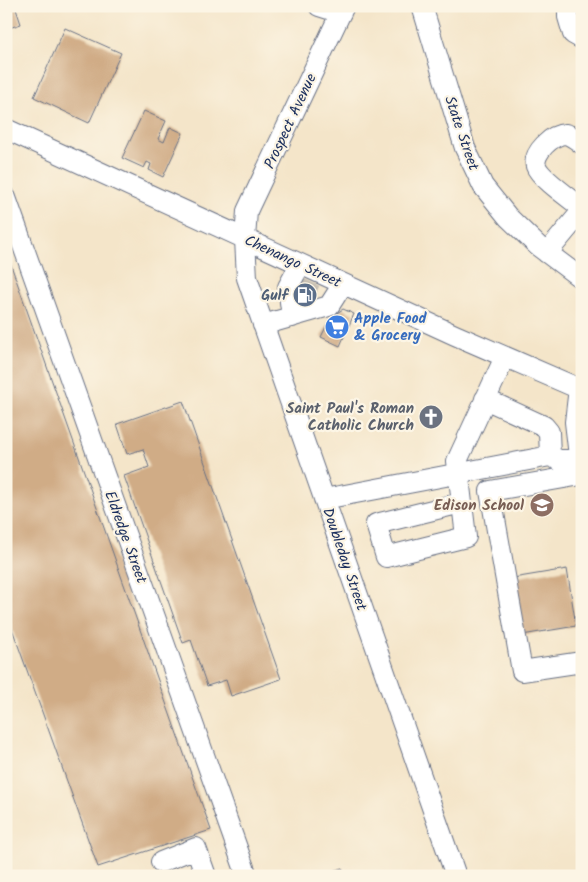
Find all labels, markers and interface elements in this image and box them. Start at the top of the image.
street label: Prospect Avenue [258,70,324,173]
street label: State Street [437,93,485,174]
street label: Chenango Street [240,229,345,295]
fuel station icon: Gulf [292,282,318,308]
place label: Gulf [261,284,289,308]
place label: Apple Food & Grocery [354,307,427,348]
supermarket icon: Apple Food & Grocery [324,314,350,340]
place label: Saint Paul's Roman Catholic Church [286,397,414,438]
church icon: Saint Paul's Roman Catholic Church [418,404,444,430]
street label: Eldredge Street [97,488,153,587]
school or university icon: Edison School [529,492,555,518]
place label: Edison School [434,494,524,518]
street label: Doubleday Street [315,505,373,614]

